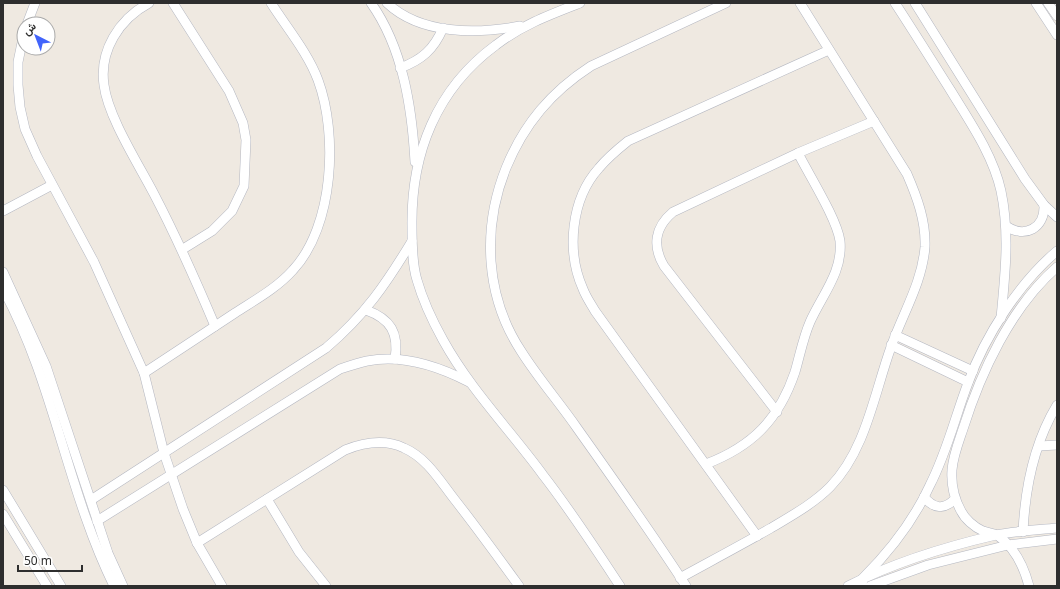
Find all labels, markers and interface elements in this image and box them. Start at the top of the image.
north arrow [16,16,56,56]
text: ش [19,18,39,38]
scale bar [18,547,82,573]
text: 50 m [24,552,52,569]

